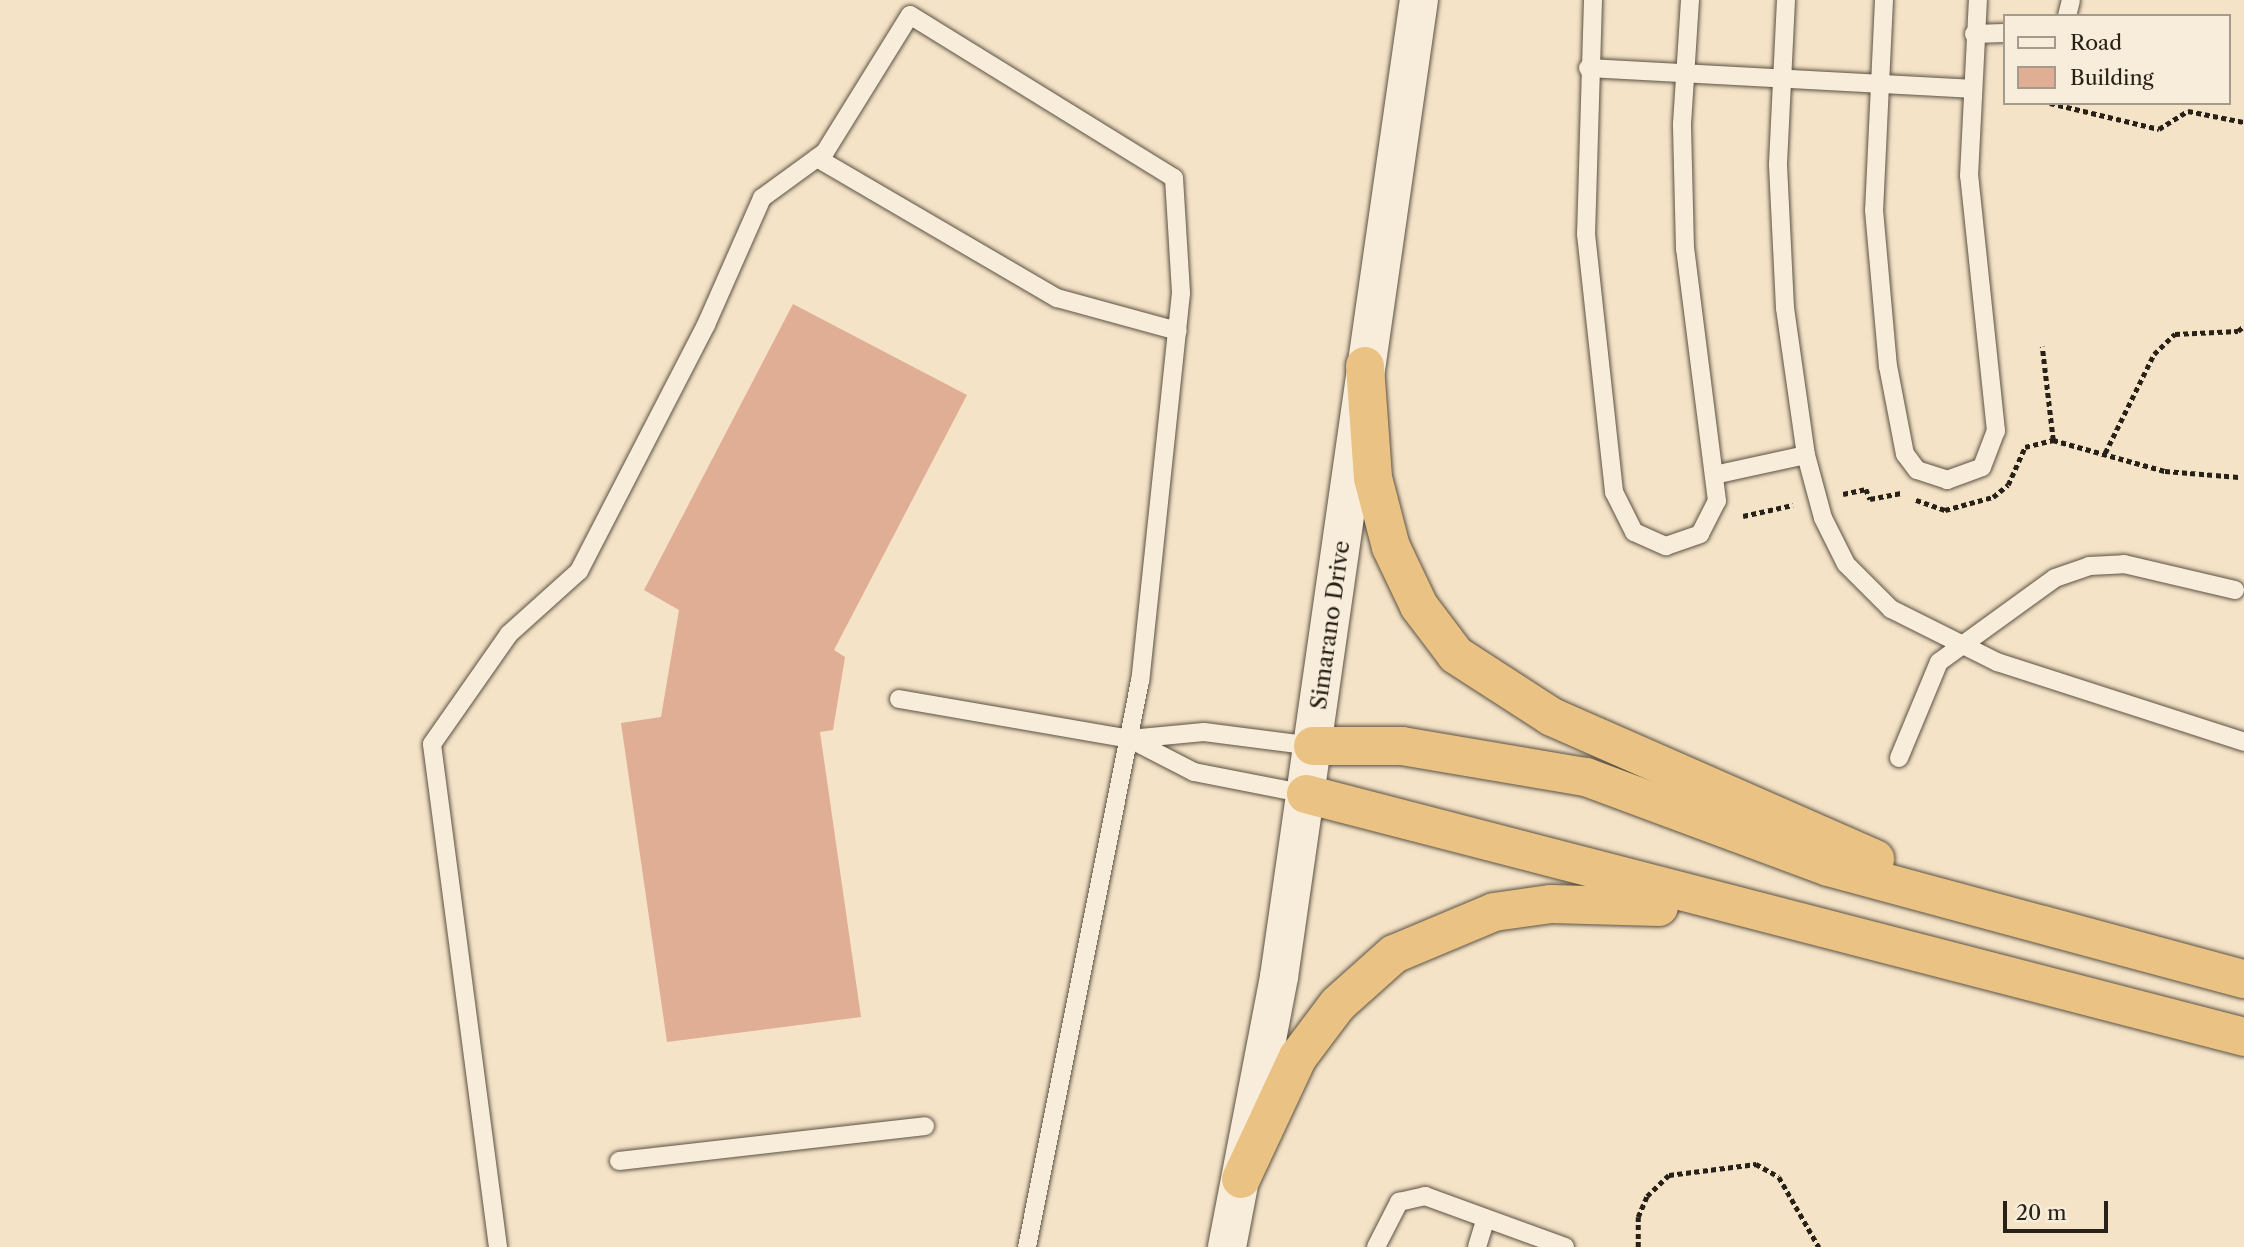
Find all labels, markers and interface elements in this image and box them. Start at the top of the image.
legend [2002,14,2230,105]
text: Road [2070,30,2122,55]
text: Building [2070,65,2154,90]
street label: Simarano Drive [1304,539,1356,711]
scale bar [2006,1188,2111,1232]
text: 20 m [2016,1200,2067,1225]

